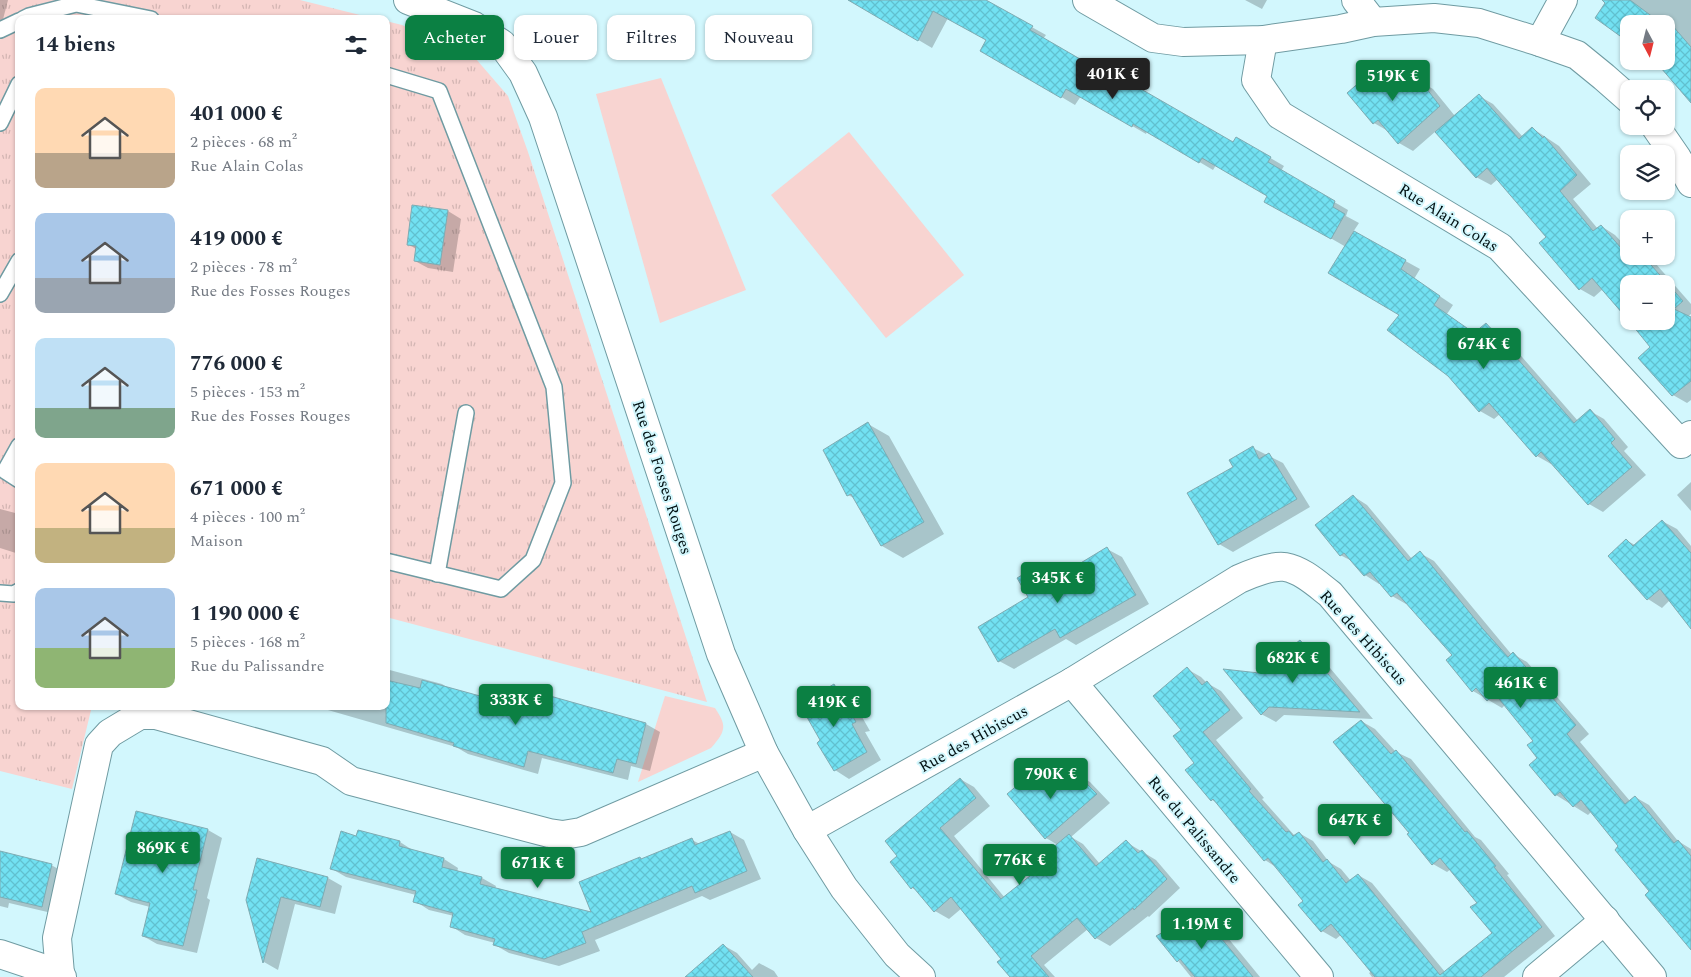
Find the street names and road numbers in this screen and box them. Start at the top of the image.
street label: Rue Alain Colas [1394,178,1503,258]
street label: Rue des Fosses Rouges [626,397,698,557]
street label: Rue des Hibiscus [1314,585,1413,691]
street label: Rue des Hibiscus [915,699,1032,779]
street label: Rue du Palissandre [1142,770,1247,889]

